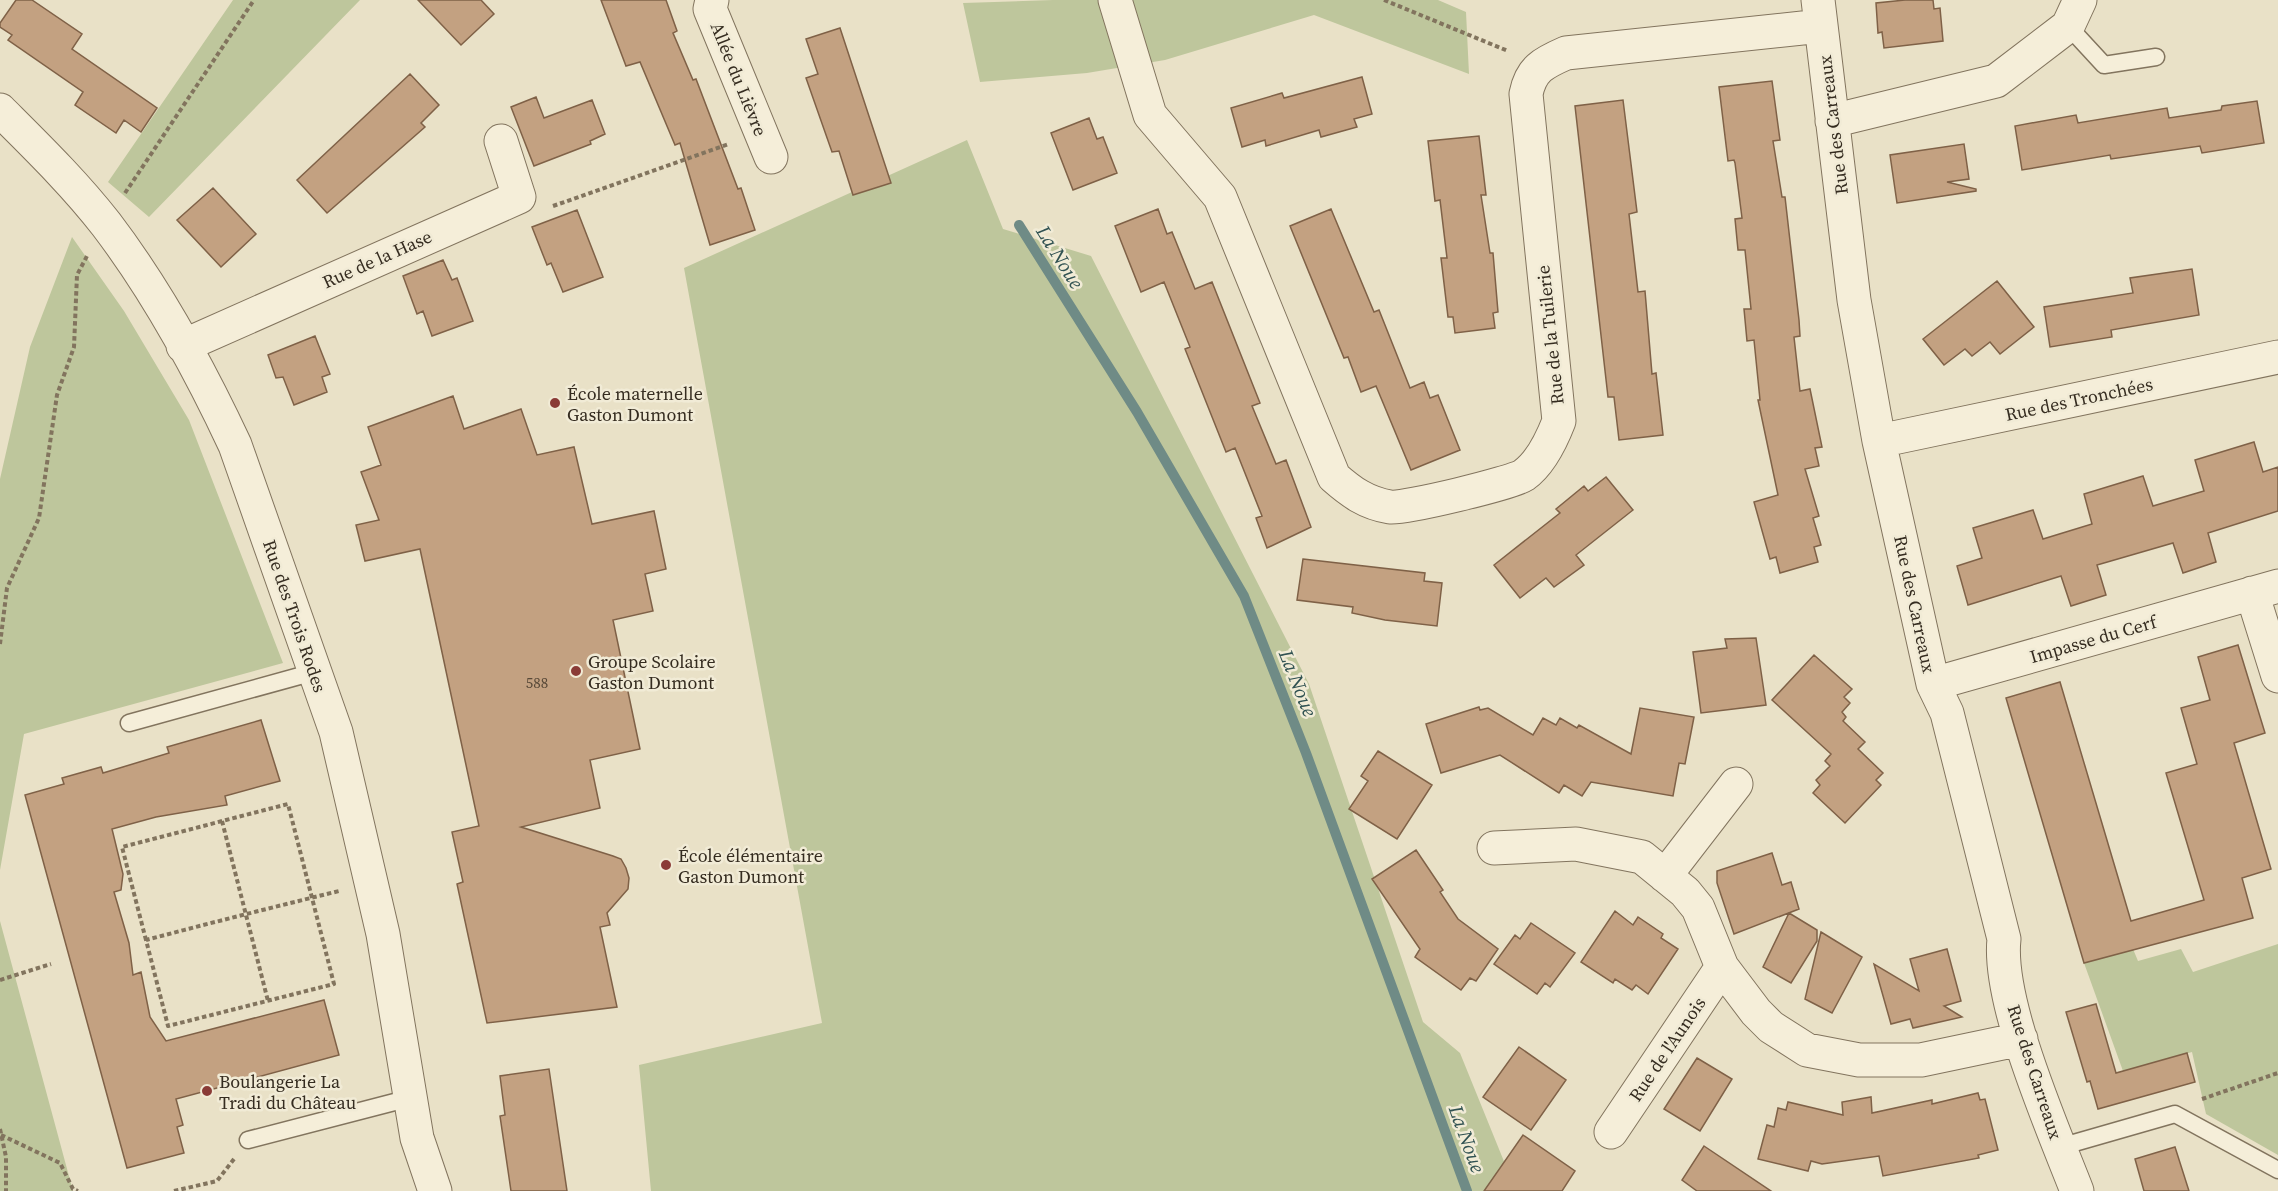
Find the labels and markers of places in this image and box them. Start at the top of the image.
place label: École maternelle Gaston Dumont [567,381,703,427]
marker: École maternelle Gaston Dumont [548,396,562,410]
place label: Groupe Scolaire Gaston Dumont [588,649,716,695]
marker: Groupe Scolaire Gaston Dumont [569,664,583,678]
place label: École élémentaire Gaston Dumont [678,843,823,889]
marker: École élémentaire Gaston Dumont [659,858,673,872]
place label: Boulangerie La Tradi du Château [219,1069,356,1115]
marker: Boulangerie La Tradi du Château [200,1084,214,1098]

